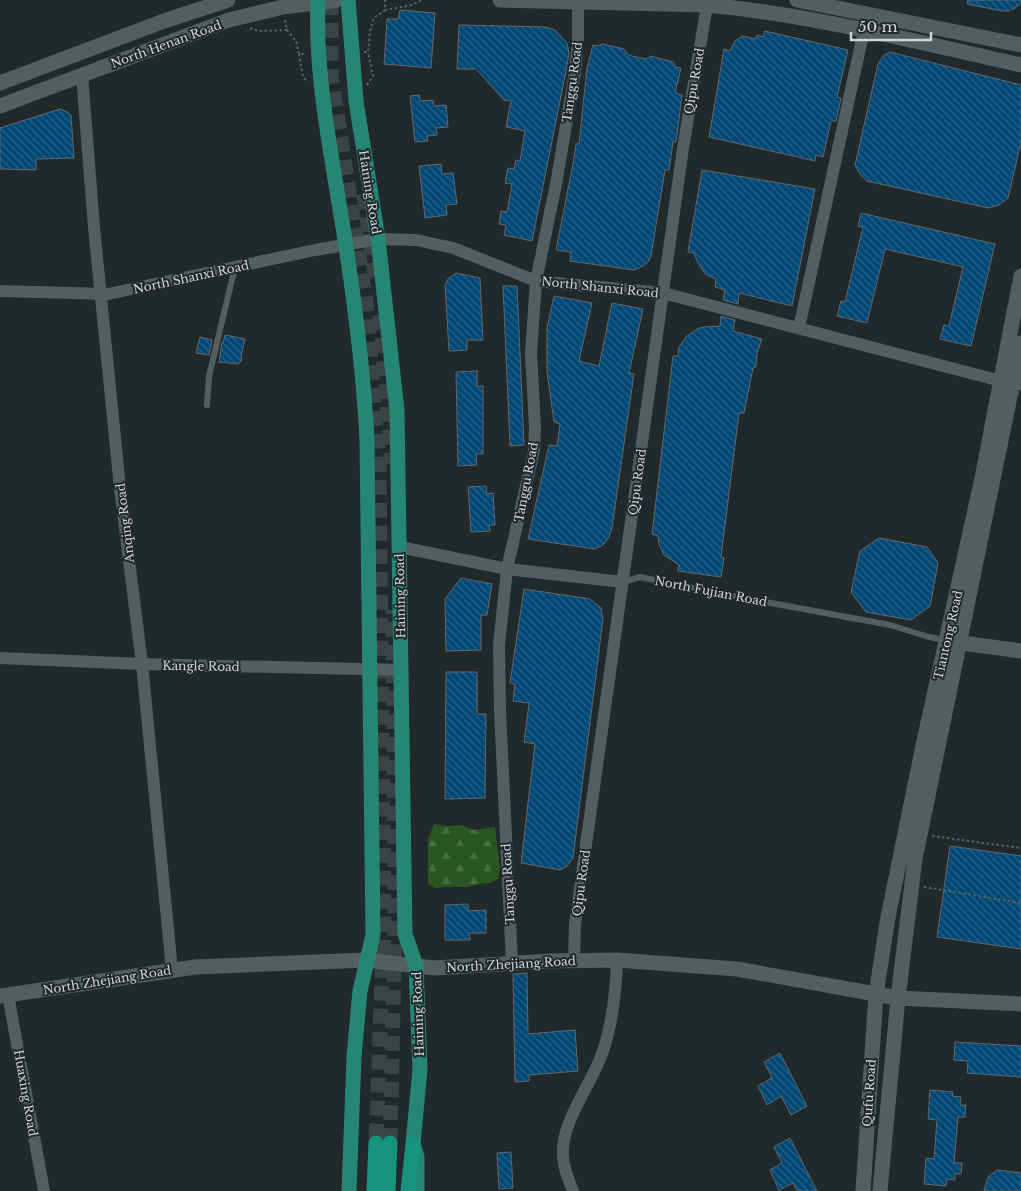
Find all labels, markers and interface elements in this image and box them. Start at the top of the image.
scale bar [851,10,931,42]
street label: North Henan Road [109,17,223,71]
text: 50 m [858,17,898,36]
street label: Tanggu Road [559,41,585,123]
street label: Qipu Road [681,47,707,115]
street label: Haining Road [356,149,384,235]
street label: North Shanxi Road [132,257,250,297]
street label: North Shanxi Road [541,273,659,301]
street label: Tanggu Road [511,441,541,523]
street label: Qipu Road [625,448,649,516]
street label: Anqing Road [113,482,137,565]
street label: Haining Road [392,553,408,639]
street label: North Fujian Road [653,573,769,609]
street label: Tiantong Road [930,589,966,681]
street label: Kangle Road [162,658,240,674]
street label: Tanggu Road [498,843,518,925]
street label: Qipu Road [569,849,593,917]
street label: North Zhejiang Road [446,953,576,975]
street label: North Zhejiang Road [42,962,172,998]
street label: Haining Road [409,971,427,1057]
street label: Huaxing Road [11,1049,41,1137]
street label: Qufu Road [859,1059,879,1127]

